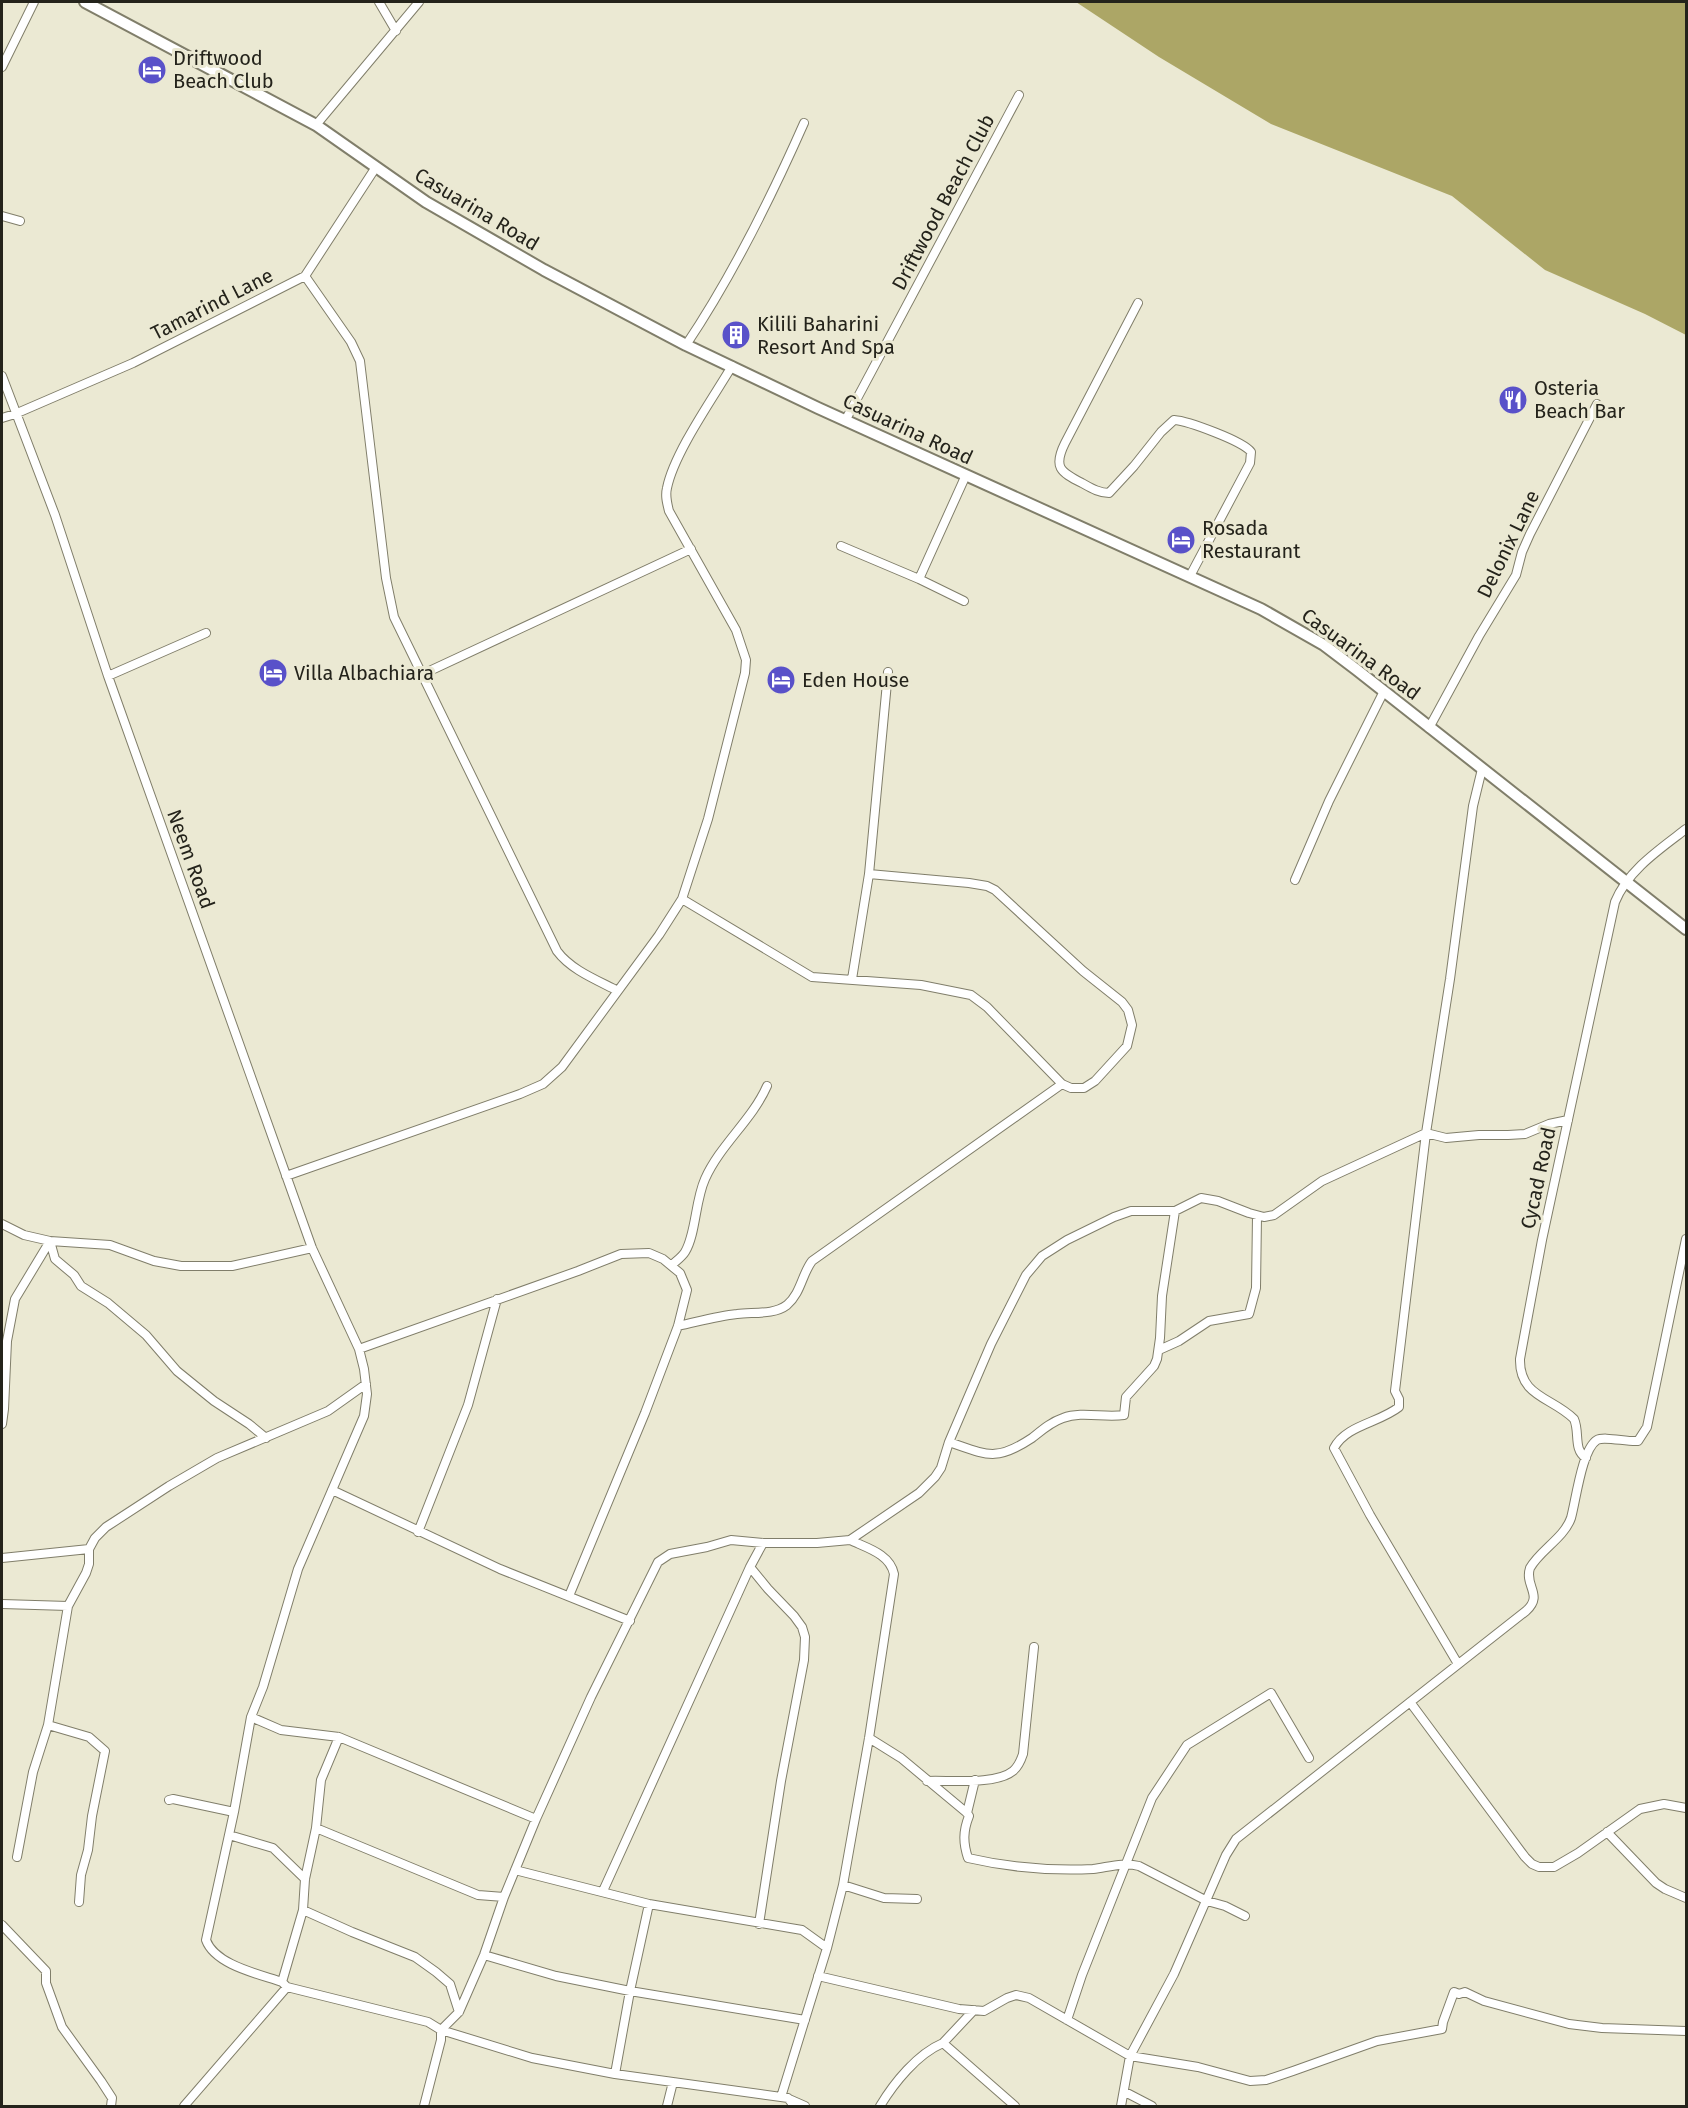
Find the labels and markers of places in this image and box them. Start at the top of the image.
place label: Driftwood Beach Club [173,46,274,93]
hotel icon: Driftwood Beach Club [136,54,168,86]
place label: Kilili Baharini Resort And Spa [757,312,895,359]
building icon: Kilili Baharini Resort And Spa [720,319,752,351]
place label: Osteria Beach Bar [1534,376,1625,423]
restaurant icon: Osteria Beach Bar [1497,384,1529,416]
place label: Rosada Restaurant [1202,516,1301,563]
hotel icon: Rosada Restaurant [1165,524,1197,556]
hotel icon: Villa Albachiara [257,657,289,689]
place label: Villa Albachiara [294,661,434,685]
hotel icon: Eden House [765,664,797,696]
place label: Eden House [802,668,909,692]

